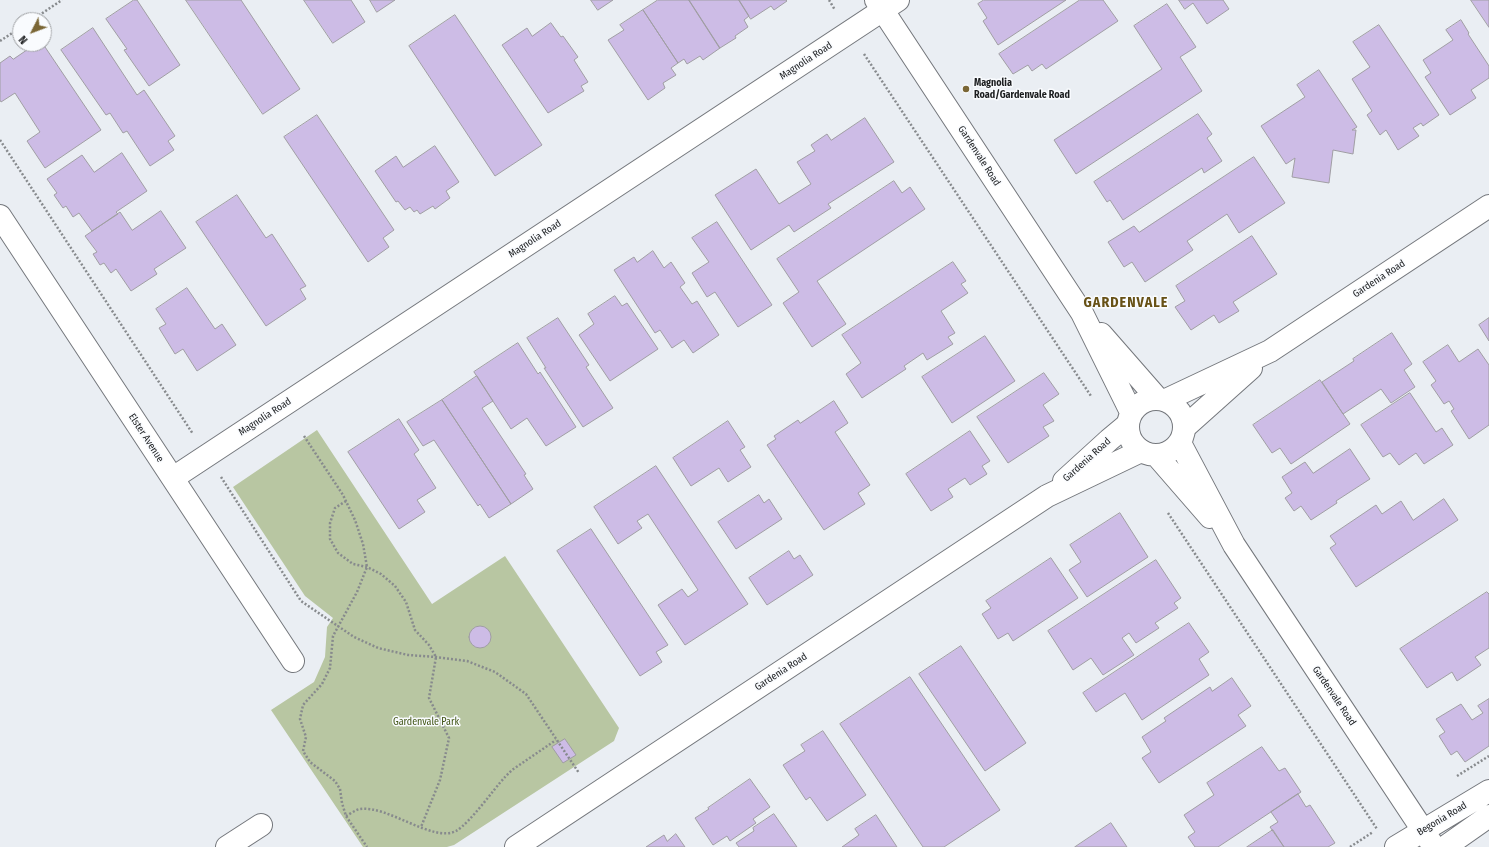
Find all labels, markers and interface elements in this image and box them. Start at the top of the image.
north arrow [12,12,52,52]
text: N [16,33,30,46]
street label: Magnolia Road [777,40,835,82]
place label: Magnolia Road/Gardenvale Road [974,77,1070,100]
marker: Magnolia Road/Gardenvale Road [961,84,971,94]
street label: Gardenvale Road [955,124,1003,188]
street label: Magnolia Road [506,218,564,260]
street label: Gardenia Road [1351,258,1407,300]
district label: GARDENVALE [1084,295,1168,311]
street label: Magnolia Road [236,396,294,438]
street label: Elster Avenue [126,411,166,465]
street label: Gardenia Road [1061,435,1113,485]
street label: Gardenia Road [753,651,809,693]
street label: Gardenvale Road [1310,664,1358,728]
park label: Gardenvale Park [393,716,459,728]
street label: Begonia Road [1415,799,1469,839]

